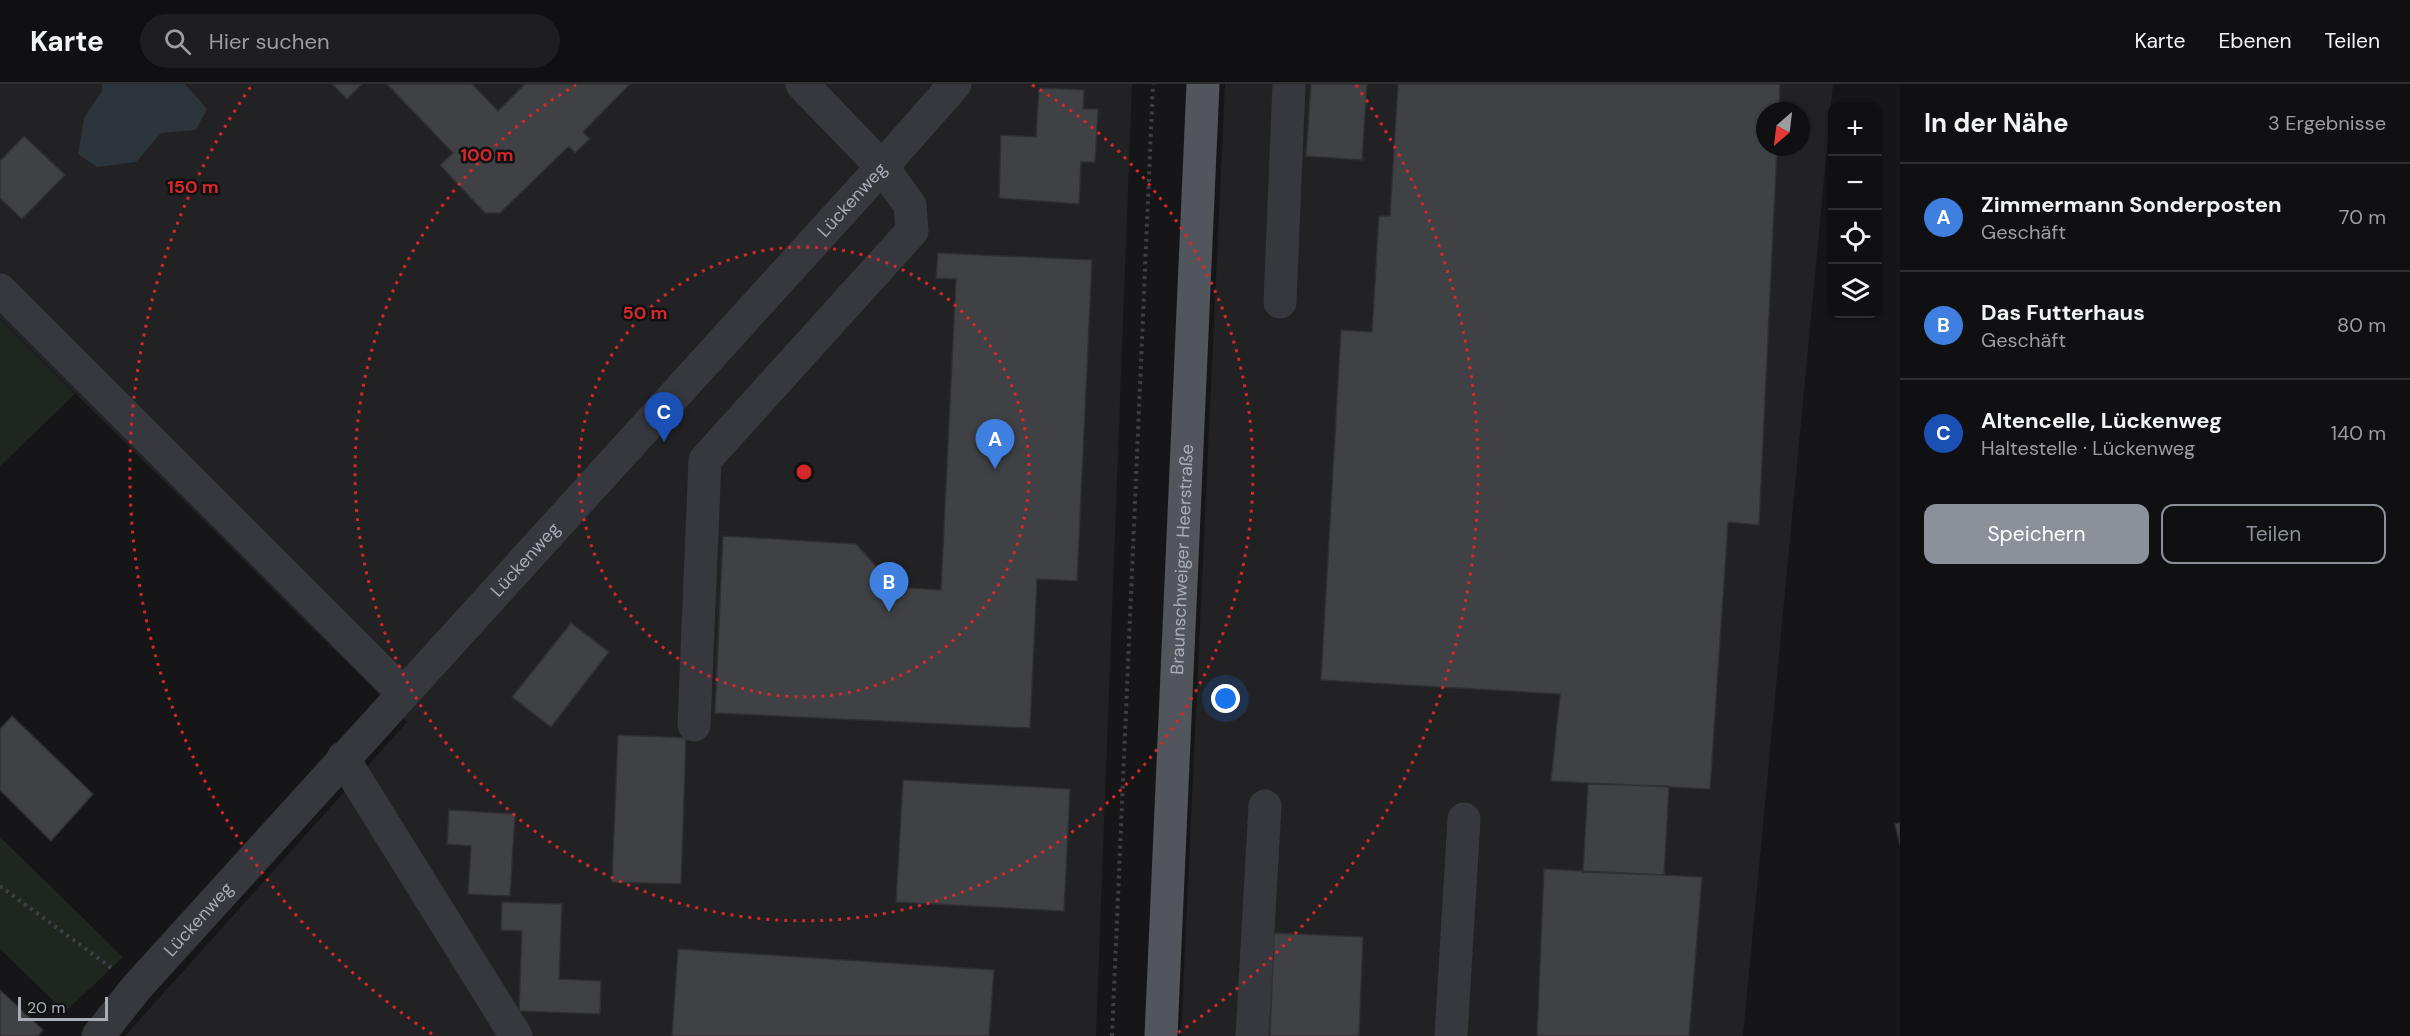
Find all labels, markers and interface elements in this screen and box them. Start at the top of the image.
search box [140,14,560,68]
text: Karte [30,23,104,60]
icon: search [161,25,194,58]
text: Hier suchen [209,27,330,56]
text: Karte [2135,27,2185,55]
text: Ebenen [2218,27,2291,55]
text: Teilen [2324,27,2380,55]
north arrow [1756,102,1810,156]
map controls [1828,102,1882,318]
button: + [1828,102,1882,156]
text: In der Nähe [1924,106,2069,140]
text: 3 Ergebnisse [2268,110,2386,136]
text: 100 m [460,143,514,167]
button: − [1828,156,1882,210]
street label: Lückenweg [812,158,892,242]
text: 150 m [167,175,219,199]
text: Zimmermann Sonderposten [1981,190,2281,219]
text: A [1936,204,1951,230]
text: 70 m [2339,204,2386,230]
button: locate [1828,210,1882,264]
text: Geschäft [1981,219,2066,245]
button: layers [1828,264,1882,318]
text: Das Futterhaus [1981,298,2145,327]
text: 50 m [622,301,668,325]
text: B [1937,312,1950,338]
text: 80 m [2337,312,2386,338]
text: Geschäft [1981,327,2066,353]
pin: C [644,392,684,442]
text: Altencelle, Lückenweg [1981,406,2222,435]
pin: A [976,420,1014,469]
text: C [1936,420,1951,446]
text: 140 m [2331,420,2386,446]
text: Haltestelle · Lückenweg [1981,435,2195,461]
street label: Braunschweiger Heerstraße [1165,444,1199,675]
centre of rings [794,462,814,482]
button: Speichern [1924,504,2149,564]
button: Teilen [2161,504,2386,564]
street label: Lückenweg [485,517,565,602]
pin: B [870,562,908,612]
your location [1211,684,1240,713]
street label: Lückenweg [158,877,239,962]
scale bar [18,994,108,1022]
text: 20 m [27,997,66,1018]

